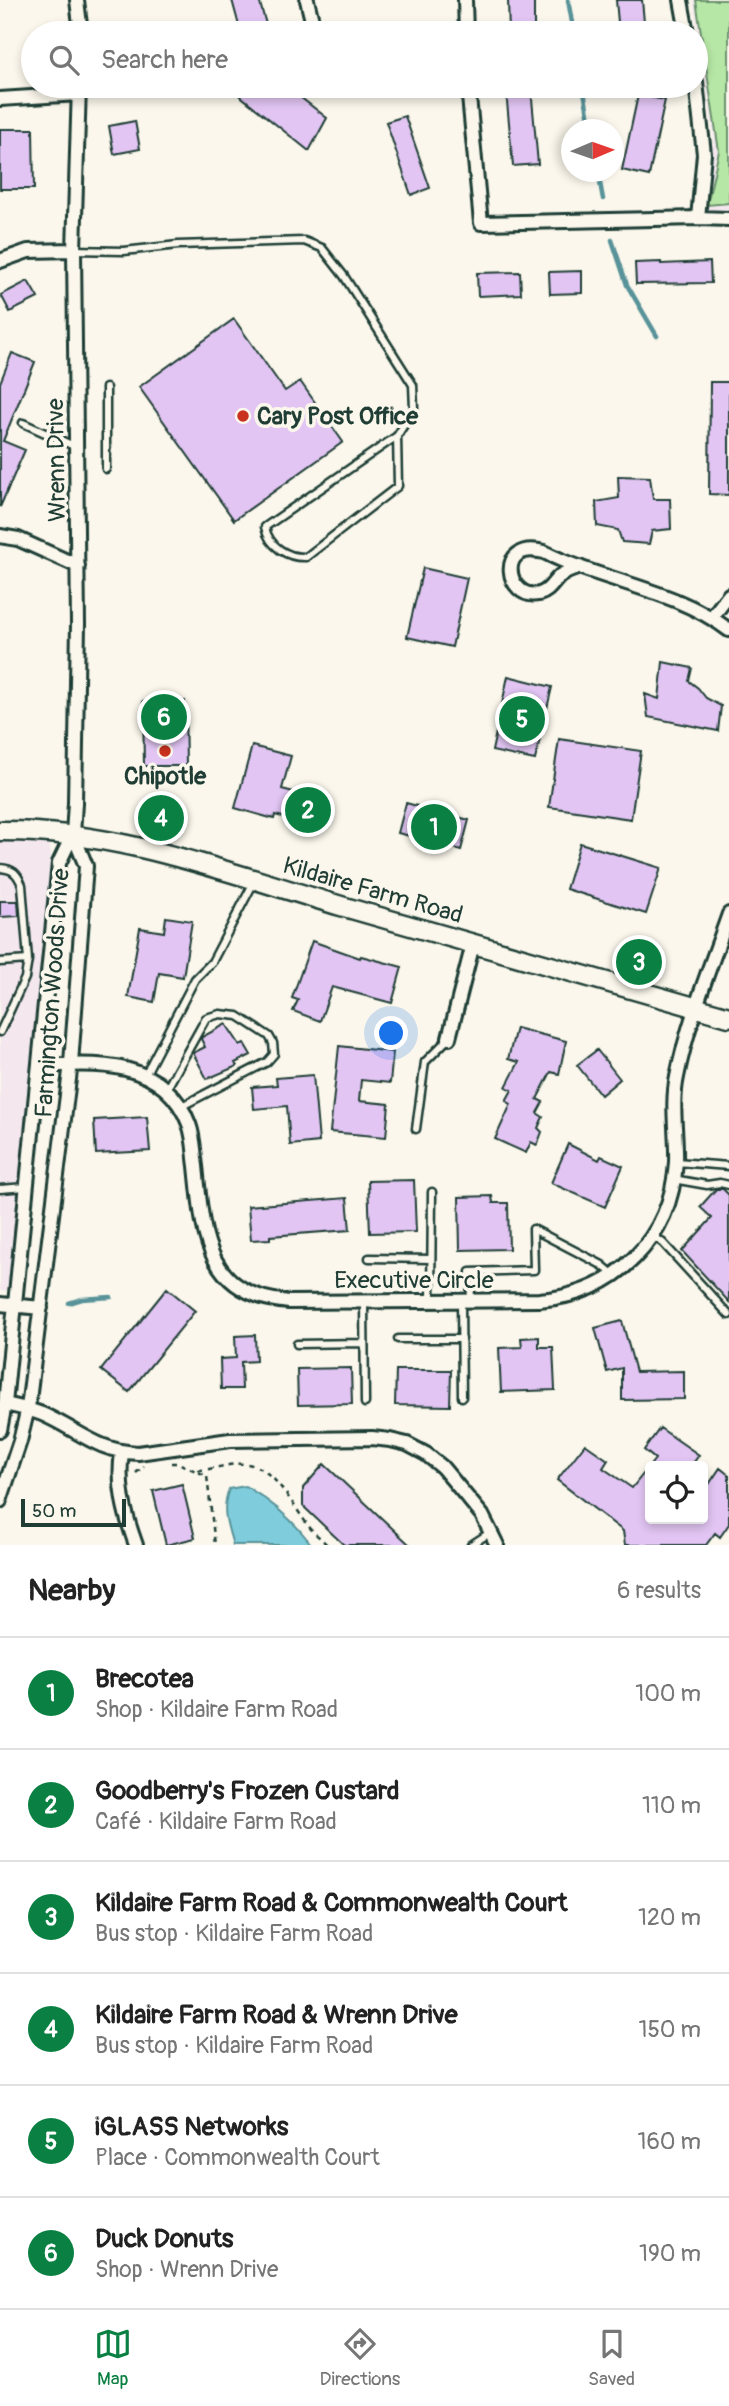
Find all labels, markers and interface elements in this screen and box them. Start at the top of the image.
search box [21,21,708,98]
icon: search [45,41,83,79]
text: Search here [101,44,228,76]
north arrow [561,119,624,182]
street label: Wrenn Drive [41,398,72,522]
place label: Cary Post Office [257,402,419,431]
marker: Cary Post Office [235,408,251,424]
pin: 6 [141,691,187,743]
pin: 5 [499,693,545,745]
marker: Chipotle [157,743,173,759]
place label: Chipotle [124,762,207,791]
pin: 2 [285,784,331,836]
pin: 4 [138,792,184,844]
pin: 1 [411,801,457,853]
street label: Kildaire Farm Road [280,851,466,930]
street label: Farmington Woods Drive [29,867,76,1119]
pin: 3 [616,936,662,988]
your location [374,1016,408,1050]
street label: Executive Circle [334,1266,494,1295]
map controls [645,1461,708,1524]
button: locate [645,1461,708,1524]
scale bar [21,1496,126,1528]
text: 50 m [32,1499,76,1523]
text: Nearby [28,1572,115,1609]
text: 6 results [617,1576,701,1605]
text: Brecotea [95,1663,194,1695]
text: 1 [47,1679,56,1708]
text: 100 m [635,1679,701,1708]
text: Shop · Kildaire Farm Road [95,1695,338,1724]
text: Goodberry's Frozen Custard [95,1775,399,1807]
text: 2 [45,1791,57,1820]
text: 110 m [642,1791,701,1820]
text: Café · Kildaire Farm Road [95,1807,337,1836]
text: Kildaire Farm Road & Commonwealth Court [95,1887,567,1919]
text: 3 [45,1903,57,1932]
text: 120 m [638,1903,701,1932]
text: Bus stop · Kildaire Farm Road [95,1919,373,1948]
text: Kildaire Farm Road & Wrenn Drive [95,1999,458,2031]
text: 4 [44,2015,58,2044]
text: 150 m [638,2015,701,2044]
text: Bus stop · Kildaire Farm Road [95,2031,373,2060]
text: iGLASS Networks [95,2111,289,2143]
text: 5 [45,2127,57,2156]
text: 160 m [637,2127,701,2156]
text: Place · Commonwealth Court [95,2143,380,2172]
text: Duck Donuts [95,2223,233,2255]
text: 6 [44,2239,58,2268]
text: 190 m [639,2239,701,2268]
text: Shop · Wrenn Drive [95,2255,278,2284]
tab: Map [94,2325,132,2391]
tab: Directions [320,2325,400,2391]
tab: Saved [588,2325,635,2391]

